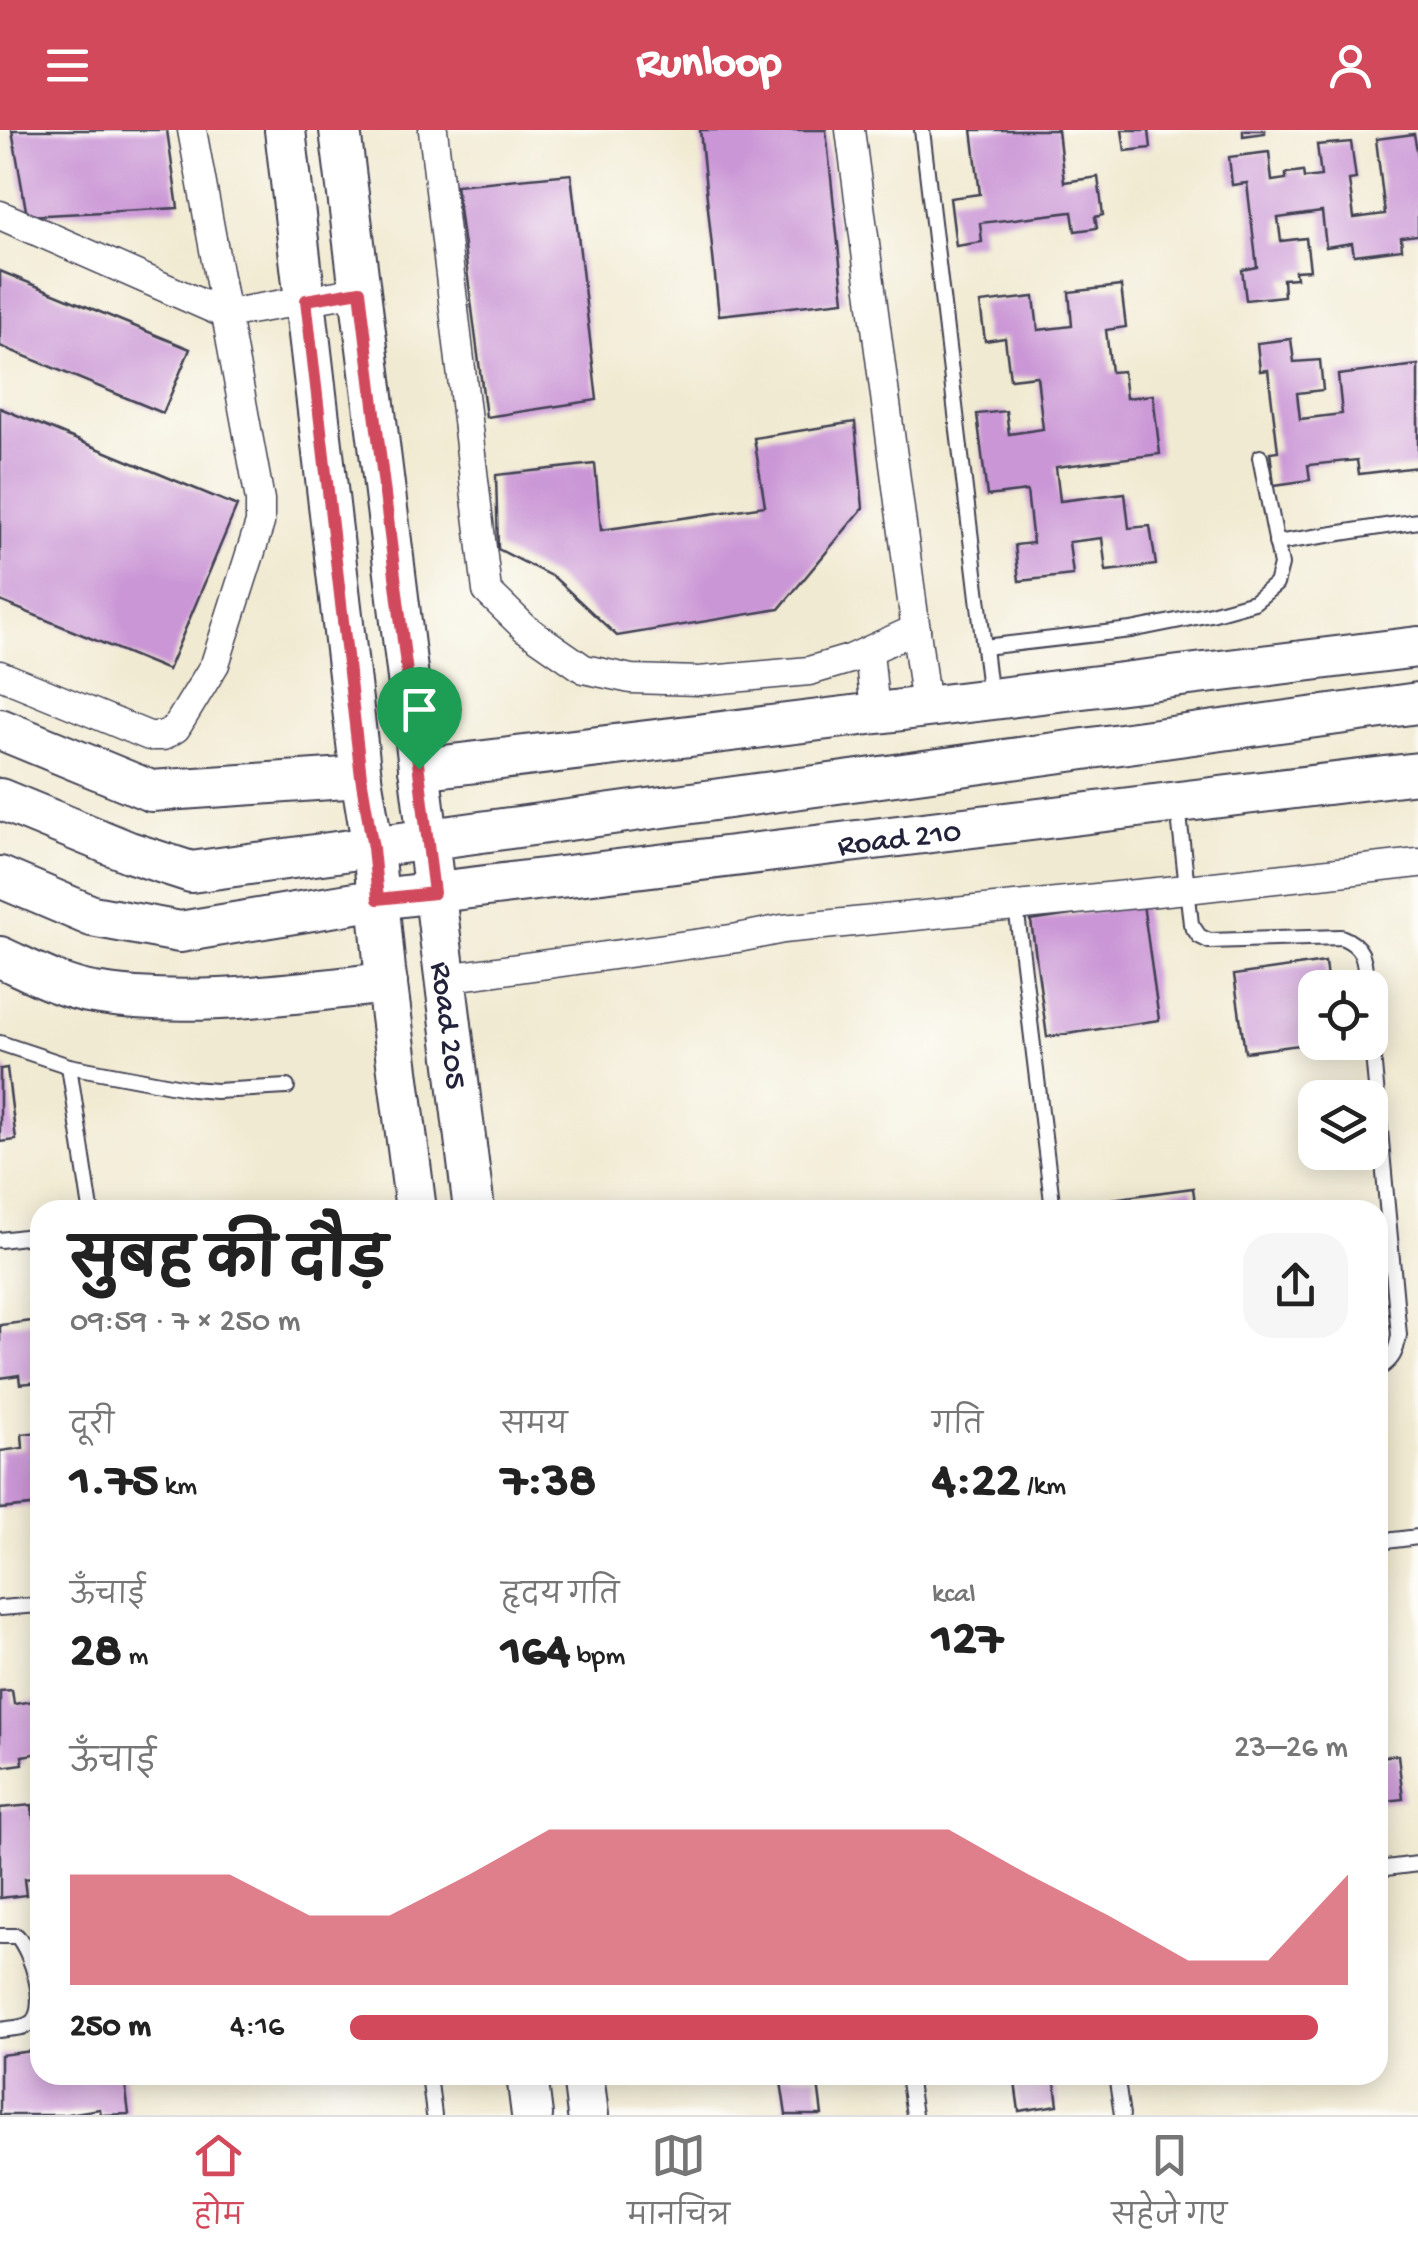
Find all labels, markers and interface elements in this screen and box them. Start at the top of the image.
icon: menu [40,38,95,93]
icon: person [1323,38,1378,93]
text: Runloop [637,39,781,92]
pin [377,667,462,770]
icon: arrive [392,682,447,737]
street label: Road 210 [836,815,964,867]
street label: Road 205 [419,960,473,1092]
map controls [1298,970,1388,1170]
button: locate [1298,970,1388,1060]
button: layers [1298,1080,1388,1170]
button: share [1243,1233,1348,1338]
text: सुबह की दौड़ [70,1234,387,1298]
text: 09:59 · 7 × 250 m [70,1304,301,1342]
text: दूरी [70,1411,114,1444]
text: समय [501,1411,568,1444]
text: गति [932,1411,983,1444]
text: 1.75 [70,1454,158,1513]
text: 7:38 [501,1454,596,1513]
text: 4:22 [932,1454,1020,1513]
text: km [158,1471,197,1504]
text: /km [1020,1471,1066,1504]
text: kcal [932,1579,976,1612]
text: ऊँचाई [70,1581,145,1614]
text: हृदय गति [501,1581,619,1614]
text: 127 [932,1612,1003,1671]
text: 28 [70,1624,122,1683]
text: 164 [501,1624,570,1683]
text: m [122,1641,148,1674]
text: bpm [570,1641,625,1674]
text: 23–26 m [1234,1730,1348,1768]
text: ऊँचाई [70,1746,156,1784]
text: 250 m [70,2009,151,2047]
text: 4:16 [230,2009,284,2047]
tab: होम [191,2128,246,2245]
tab: मानचित्र [627,2128,730,2245]
tab: सहेजे गए [1111,2128,1227,2245]

